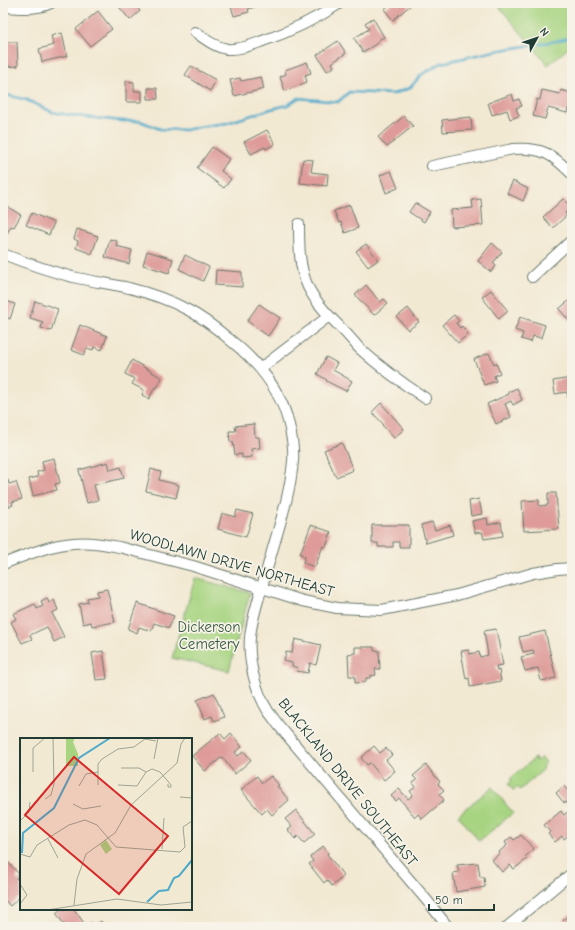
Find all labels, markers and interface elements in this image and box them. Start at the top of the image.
north arrow [517,18,557,58]
text: N [537,25,552,39]
street label: WOODLAWN DRIVE NORTHEAST [128,525,336,601]
park label: Dickerson Cemetery [178,618,240,653]
street label: BLACKLAND DRIVE SOUTHEAST [275,694,421,870]
inset map [20,738,192,910]
scale bar [429,886,494,912]
text: 50 m [435,893,463,907]

